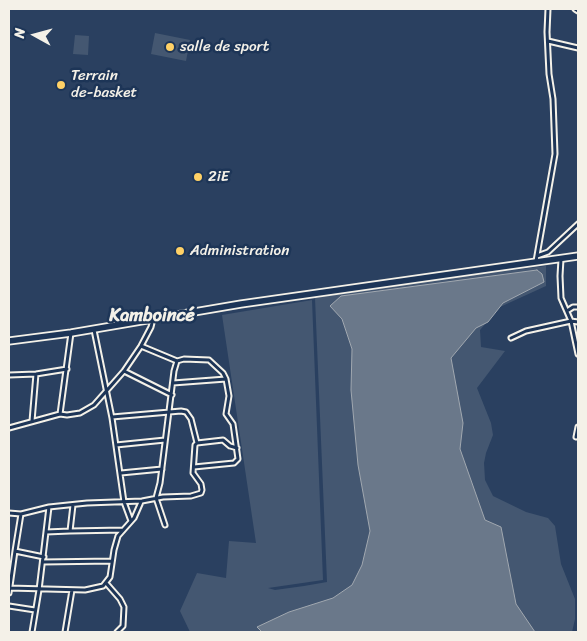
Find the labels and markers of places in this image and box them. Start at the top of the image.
place label: salle de sport [180,38,269,56]
marker: salle de sport [164,41,176,53]
place label: Terrain de-basket [71,67,137,102]
marker: Terrain de-basket [55,79,67,91]
place label: 2iE [208,168,229,186]
marker: 2iE [192,171,204,183]
place label: Administration [190,242,289,260]
marker: Administration [174,245,186,257]

